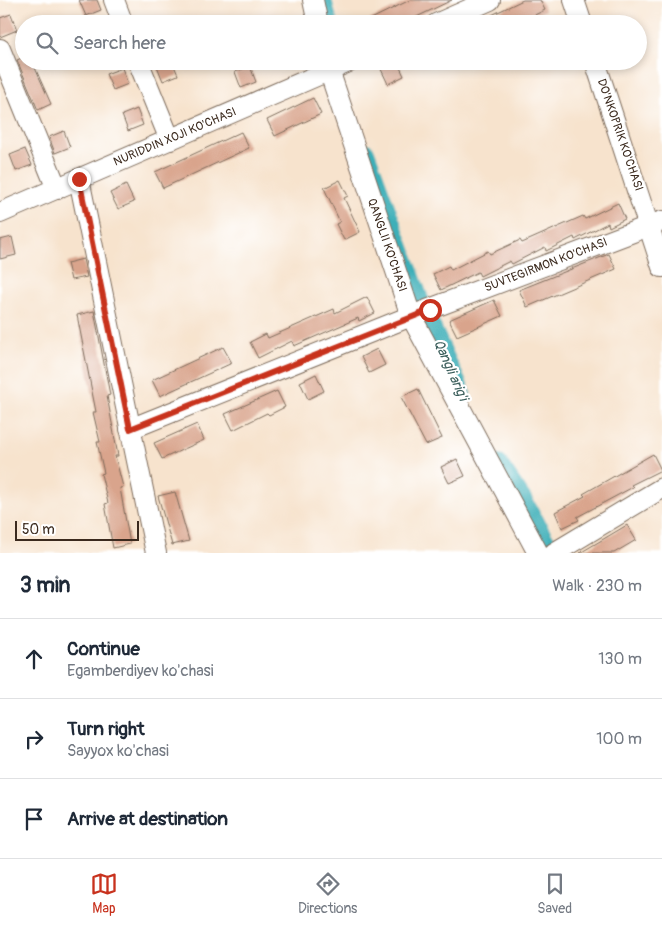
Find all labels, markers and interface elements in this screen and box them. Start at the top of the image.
search box [15,15,647,70]
icon: search [33,29,61,57]
text: Search here [73,31,166,55]
street label: DO'NKOPRIK KO'CHASI [594,77,646,193]
street label: NURIDDIN XOJI KO'CHASI [111,104,239,170]
route end [68,168,91,191]
street label: QANGLII KO'CHASI [364,196,410,294]
street label: SUVTEGIRMON KO'CHASI [482,235,610,295]
route start [419,299,442,322]
water label: Qangli arig'i [430,337,473,405]
scale bar [15,518,139,541]
text: 50 m [22,521,55,538]
text: 3 min [20,572,70,599]
text: Walk · 230 m [552,576,642,596]
text: Continue [67,637,140,661]
icon: ahead [20,645,48,673]
text: 130 m [598,649,642,669]
text: Egamberdiyev ko'chasi [67,661,214,681]
text: Turn right [67,717,145,741]
icon: right [20,725,48,753]
text: 100 m [596,729,642,749]
text: Sayyox ko'chasi [67,741,169,761]
icon: arrive [20,805,48,833]
text: Arrive at destination [67,807,228,831]
tab: Map [90,870,118,917]
tab: Directions [298,870,357,917]
tab: Saved [537,870,572,917]

